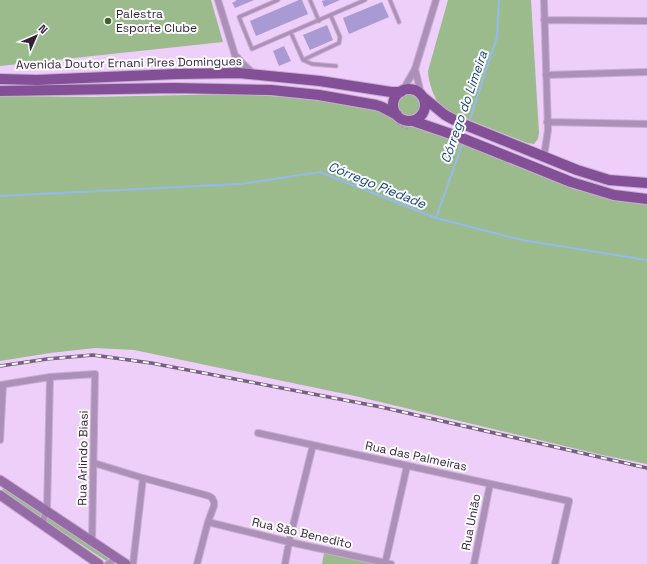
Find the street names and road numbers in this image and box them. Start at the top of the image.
street label: Avenida Doutor Ernani Pires Domingues [16,53,242,73]
street label: Rua Arlindo Biasi [74,410,92,506]
street label: Rua das Palmeiras [364,437,468,475]
street label: Rua União [458,492,484,552]
street label: Rua São Benedito [250,514,354,552]

